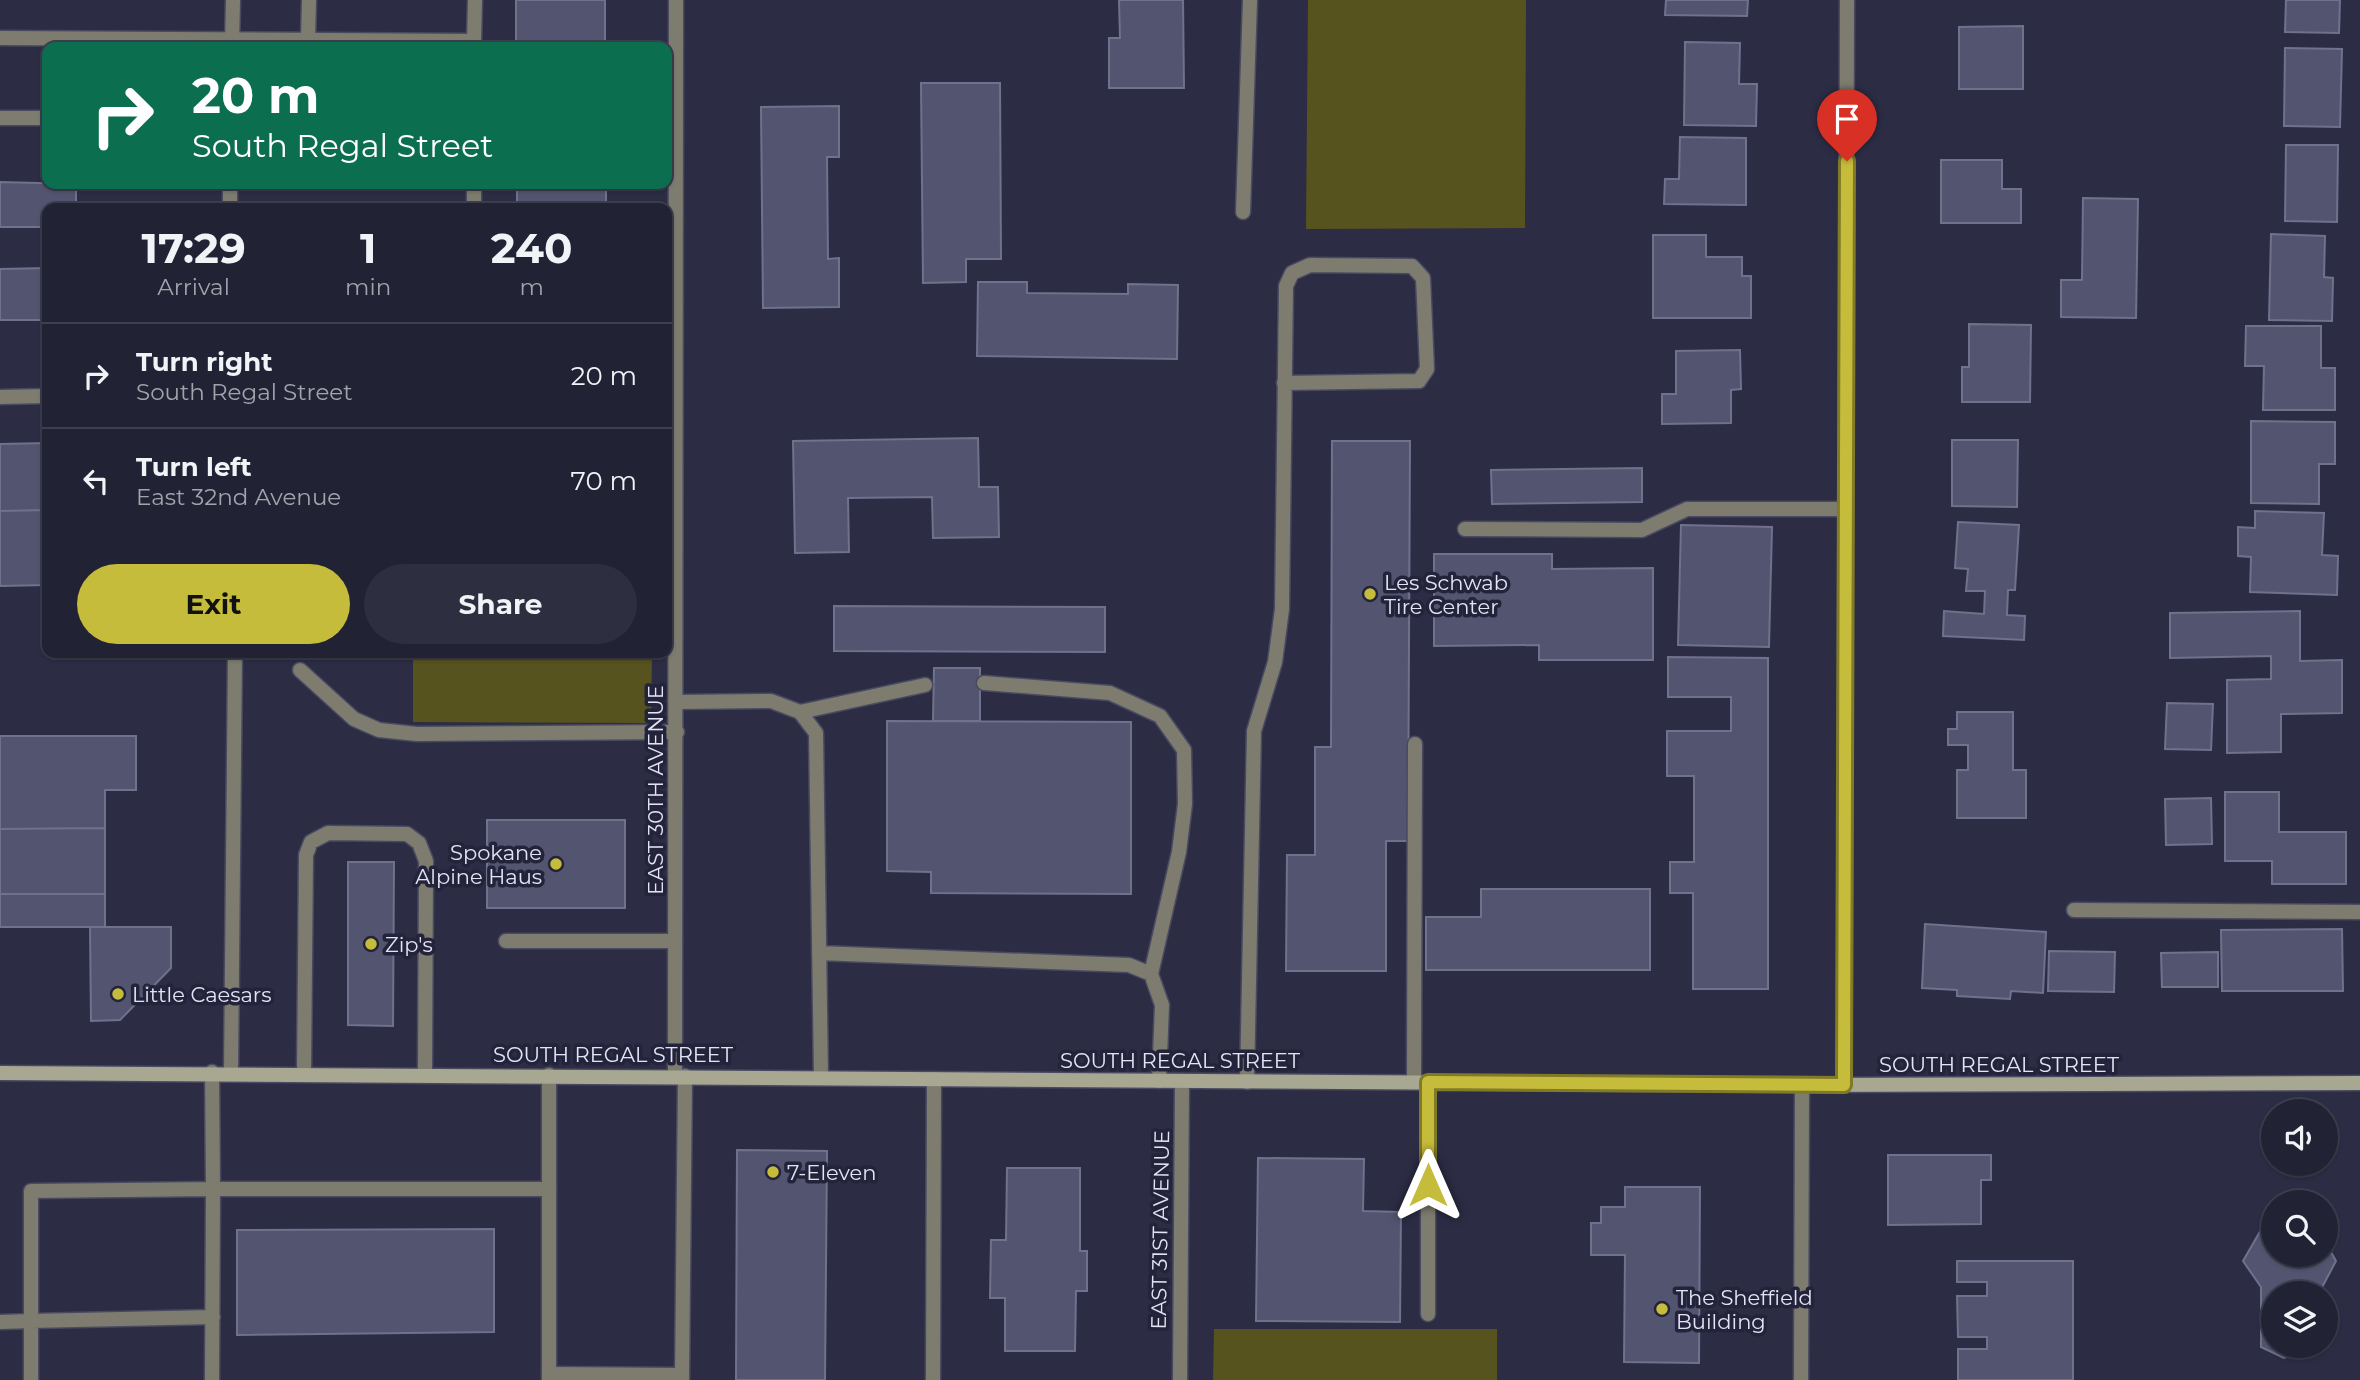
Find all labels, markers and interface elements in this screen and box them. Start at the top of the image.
text: 20 m [192,66,319,125]
icon: right [77,70,168,161]
pin [1817,89,1877,161]
icon: arrive [1828,100,1866,138]
text: South Regal Street [192,126,493,165]
text: 17:29 [141,222,246,274]
text: 1 [360,222,376,274]
text: 240 [491,222,573,274]
text: Arrival [157,273,230,301]
text: min [345,273,391,301]
text: m [519,273,544,301]
text: Turn right [136,346,272,378]
icon: right [77,357,115,395]
text: 20 m [571,360,637,392]
text: South Regal Street [136,378,353,406]
text: Turn left [136,451,252,483]
icon: left [77,462,115,500]
text: 70 m [571,465,637,497]
text: East 32nd Avenue [136,483,341,511]
button: Exit [77,564,350,644]
button: Share [364,564,637,644]
place label: Les Schwab Tire Center [1384,570,1508,619]
marker: Les Schwab Tire Center [1362,586,1378,602]
street label: EAST 30TH AVENUE [643,685,668,895]
place label: Spokane Alpine Haus [415,840,542,889]
marker: Spokane Alpine Haus [548,856,564,872]
place label: Zip's [385,932,433,957]
marker: Zip's [363,936,379,952]
place label: Little Caesars [132,982,272,1007]
marker: Little Caesars [110,986,126,1002]
street label: SOUTH REGAL STREET [493,1042,733,1067]
street label: SOUTH REGAL STREET [1060,1048,1300,1073]
street label: SOUTH REGAL STREET [1879,1052,2119,1077]
map controls [2261,1099,2338,1358]
button: sound [2261,1099,2338,1176]
street label: EAST 31ST AVENUE [1146,1130,1174,1330]
position arrow [1391,1148,1465,1222]
place label: 7-Eleven [787,1160,876,1185]
marker: 7-Eleven [765,1164,781,1180]
button: search [2261,1190,2338,1267]
button: layers [2261,1281,2338,1358]
place label: The Sheffield Building [1676,1285,1813,1334]
marker: The Sheffield Building [1654,1301,1670,1317]

